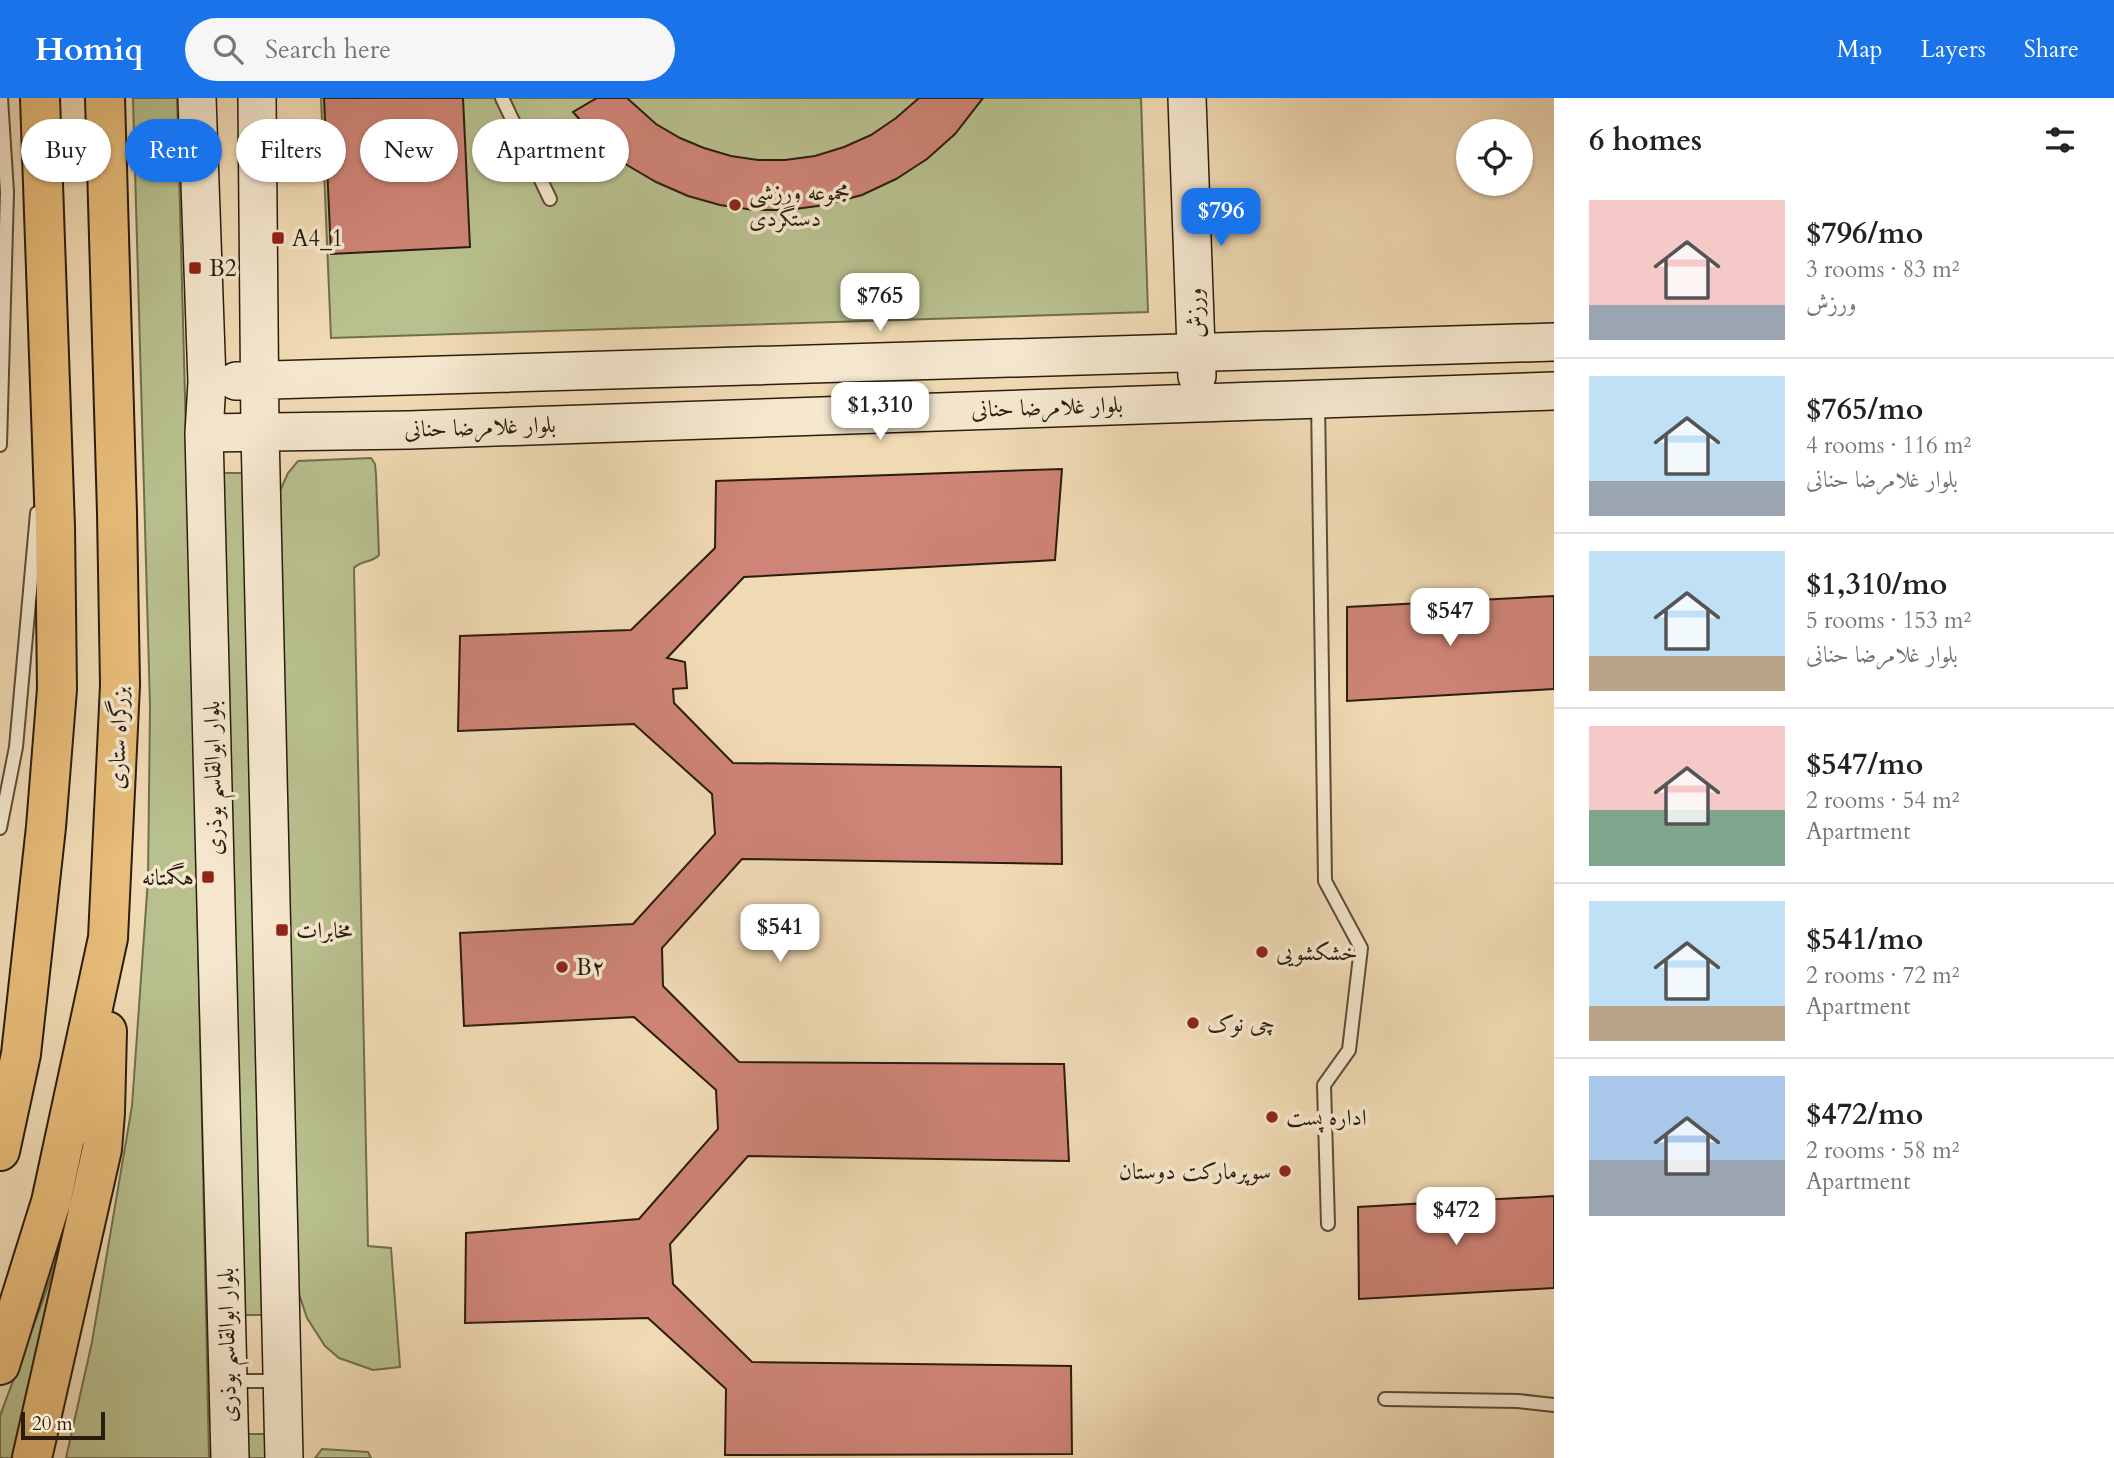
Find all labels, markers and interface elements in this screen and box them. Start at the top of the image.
search box [185,18,675,81]
text: Homiq [35,27,143,72]
icon: search [209,30,247,68]
text: Search here [265,32,391,67]
text: Map [1837,33,1883,66]
text: Layers [1921,33,1986,66]
text: Share [2024,33,2079,66]
chip: Buy [21,119,111,182]
chip: Rent [125,119,222,182]
chip: Filters [236,119,346,182]
chip: New [360,119,458,182]
chip: Apartment [472,119,629,182]
map controls [1456,119,1533,196]
button: locate [1456,119,1533,196]
text: 6 homes [1589,120,1702,161]
icon: filters [2041,121,2079,159]
place label: مجموعه ورزشی دستگردی [749,177,850,234]
pin: $796 [1180,188,1262,248]
text: $796 [1197,195,1245,226]
marker: مجموعه ورزشی دستگردی [727,197,743,213]
text: $796/mo [1806,213,1923,254]
place label: A4_1 [292,223,343,254]
icon: home [1645,228,1729,312]
marker: A4_1 [270,230,286,246]
place label: B2 [209,253,236,284]
text: 3 rooms · 83 m² [1806,254,1959,285]
marker: B2 [187,260,203,276]
pin: $765 [839,274,921,333]
text: $765 [856,280,904,311]
street label: ورزش [1179,287,1211,339]
text: ورزش [1806,288,1856,319]
pin: $1,310 [823,382,937,442]
text: $1,310 [847,389,913,420]
street label: بلوار غلامرضا حنانی [971,389,1123,425]
text: $765/mo [1806,389,1923,430]
icon: home [1645,404,1729,488]
street label: بلوار غلامرضا حنانی [404,409,556,445]
text: 4 rooms · 116 m² [1806,430,1971,461]
text: بلوار غلامرضا حنانی [1806,464,1958,495]
text: $1,310/mo [1806,564,1947,605]
icon: home [1645,579,1729,663]
pin: $547 [1409,588,1491,648]
text: $547 [1426,595,1474,626]
text: 5 rooms · 153 m² [1806,605,1971,636]
text: بلوار غلامرضا حنانی [1806,639,1958,670]
street label: بزرگراه ستاری [101,686,135,790]
street label: بلوار ابوالقاسم بوذری [196,700,237,856]
text: $547/mo [1806,744,1923,785]
icon: home [1645,754,1729,838]
text: 2 rooms · 54 m² [1806,785,1959,816]
text: Apartment [1806,816,1910,847]
place label: هگمتانه [142,862,194,893]
marker: هگمتانه [200,869,216,885]
pin: $541 [739,904,821,964]
text: $541 [756,911,804,942]
place label: مخابرات [296,915,352,946]
text: $541/mo [1806,919,1923,960]
marker: مخابرات [274,922,290,938]
icon: home [1645,929,1729,1013]
place label: خشکشویی [1276,937,1357,968]
marker: خشکشویی [1254,944,1270,960]
place label: B۲ [576,952,605,983]
marker: B۲ [554,959,570,975]
text: 2 rooms · 72 m² [1806,960,1959,991]
text: Apartment [1806,991,1910,1022]
place label: چی نوک [1207,1008,1275,1039]
marker: چی نوک [1185,1015,1201,1031]
text: $472/mo [1806,1094,1923,1135]
place label: اداره پست [1286,1102,1367,1133]
icon: home [1645,1104,1729,1188]
marker: اداره پست [1264,1109,1280,1125]
text: 2 rooms · 58 m² [1806,1135,1959,1166]
place label: سوپرمارکت دوستان [1119,1156,1271,1187]
marker: سوپرمارکت دوستان [1277,1163,1293,1179]
text: Apartment [1806,1166,1910,1197]
pin: $472 [1415,1188,1497,1247]
text: $472 [1432,1194,1480,1225]
street label: بلوار ابوالقاسم بوذری [210,1267,251,1423]
scale bar [21,1409,105,1441]
text: 20 m [32,1411,73,1437]

